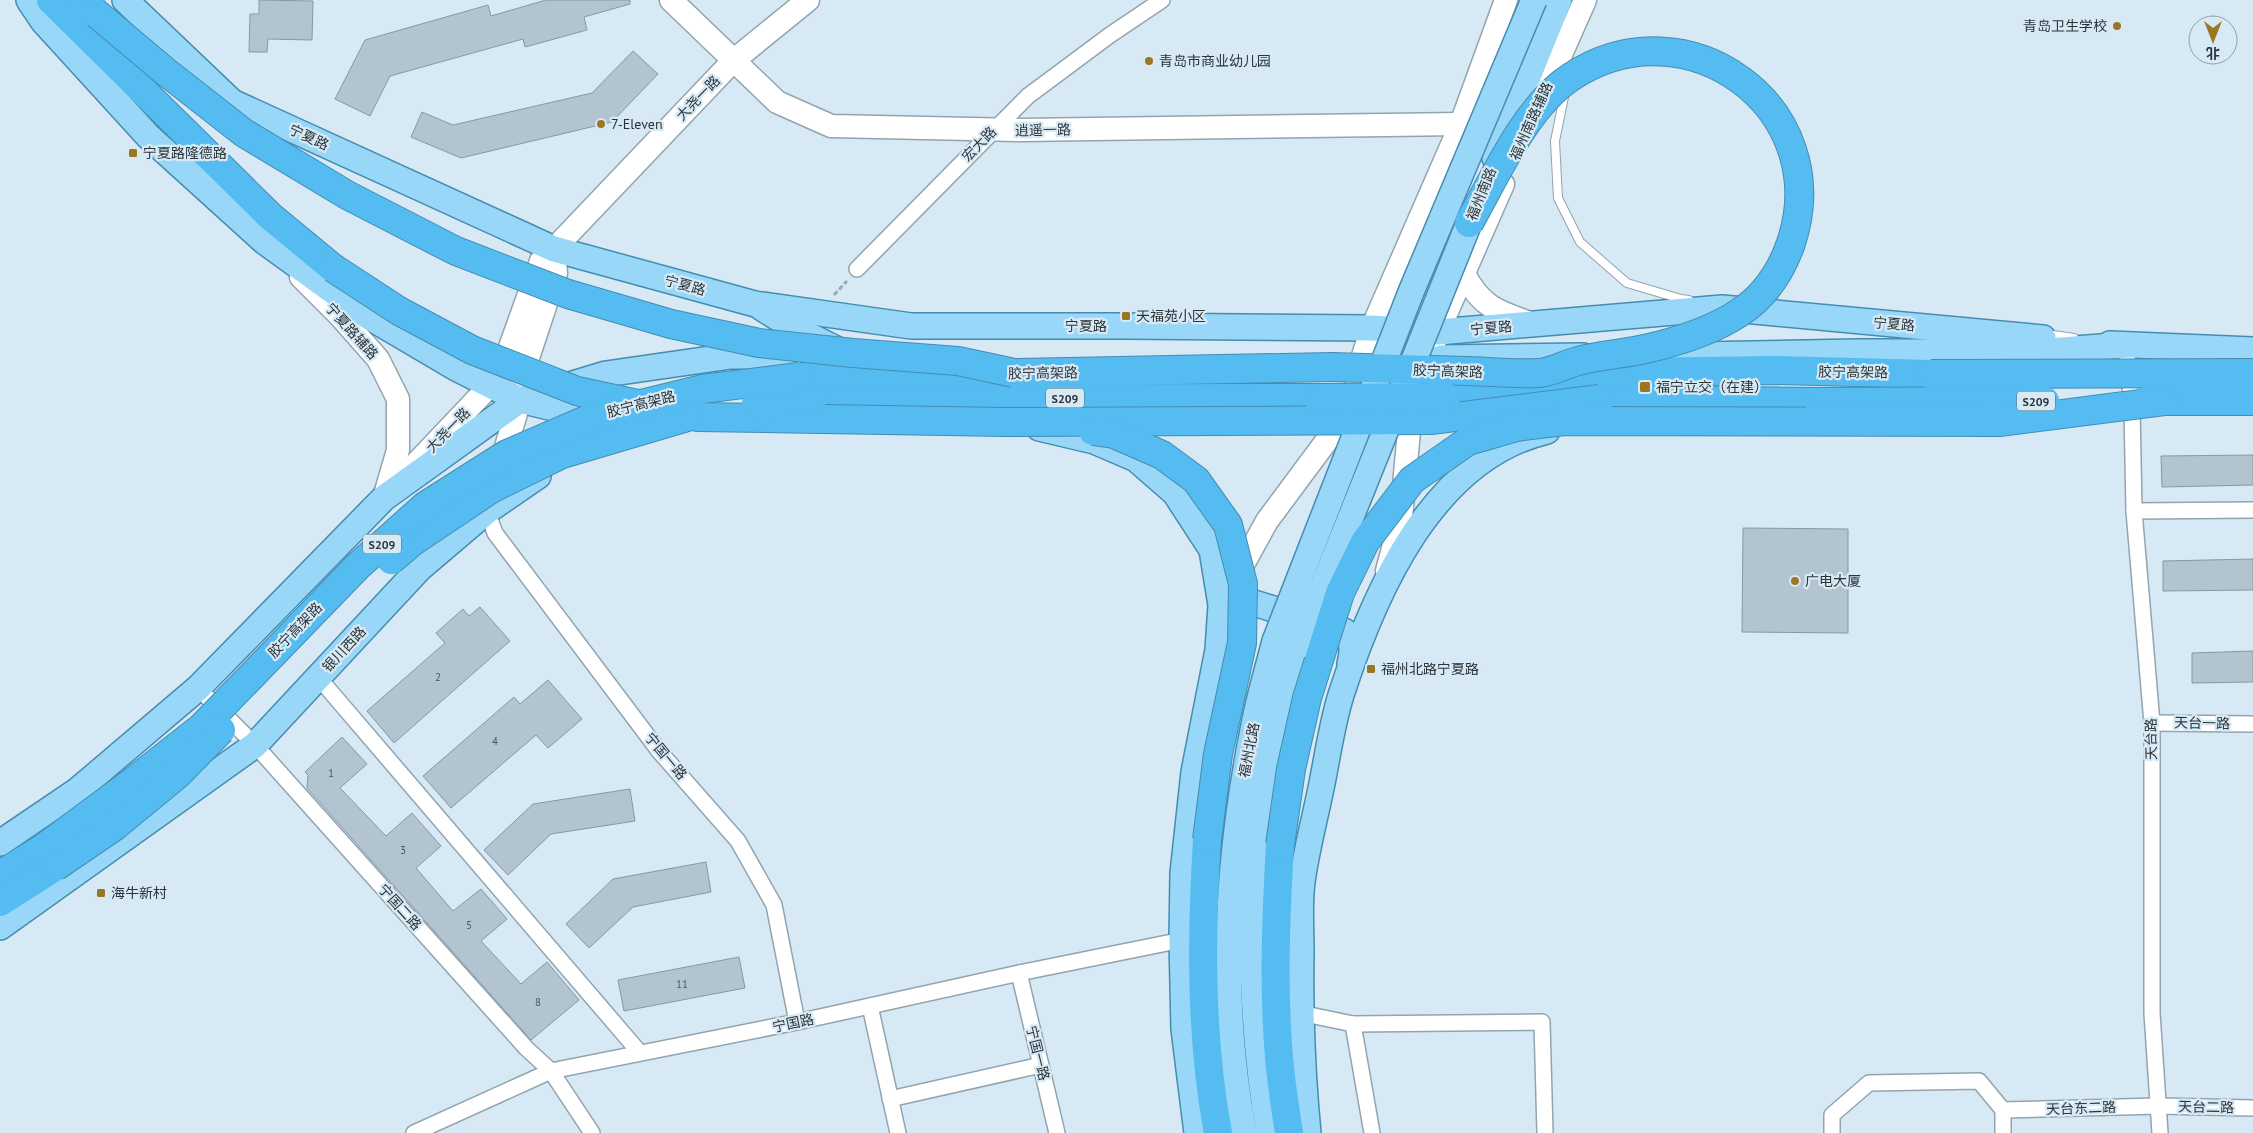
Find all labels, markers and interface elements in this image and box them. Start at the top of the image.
north arrow [2188,15,2238,65]
place label: 青岛卫生学校 [2023,17,2107,35]
marker: 青岛卫生学校 [2111,20,2123,32]
text: 北 [2206,44,2220,62]
place label: 青岛市商业幼儿园 [1159,52,1271,70]
marker: 青岛市商业幼儿园 [1143,55,1155,67]
street label: 大尧一路 [672,72,724,124]
street label: 福州南路辅路 [1506,79,1556,163]
place label: 7-Eleven [611,115,663,133]
marker: 7-Eleven [595,118,607,130]
street label: 宁夏路 [286,120,332,154]
street label: 逍遥一路 [1015,121,1071,139]
street label: 宏大路 [958,123,1000,165]
place label: 宁夏路隆德路 [143,144,227,162]
marker: 宁夏路隆德路 [127,147,139,159]
street label: 福州南路 [1462,165,1500,223]
street label: 宁夏路 [662,271,708,299]
street label: 宁夏路辅路 [322,299,382,363]
place label: 天福苑小区 [1136,307,1206,325]
marker: 天福苑小区 [1120,310,1132,322]
street label: 宁夏路 [1872,313,1916,335]
street label: 宁夏路 [1065,317,1107,335]
street label: 宁夏路 [1469,317,1513,339]
street label: 胶宁高架路 [1413,361,1483,381]
street label: 胶宁高架路 [1818,362,1888,382]
street label: 胶宁高架路 [1008,363,1078,383]
place label: 福宁立交（在建） [1656,378,1768,396]
marker: 福宁立交（在建） [1638,380,1652,394]
street label: 胶宁高架路 [605,387,677,421]
road number: S209 [1046,388,1084,408]
road number: S209 [2017,392,2055,411]
street label: 大尧一路 [422,404,474,456]
road number: S209 [363,534,401,554]
place label: 广电大厦 [1805,572,1861,590]
marker: 广电大厦 [1789,575,1801,587]
street label: 胶宁高架路 [264,599,326,661]
street label: 银川西路 [318,622,370,676]
place label: 福州北路宁夏路 [1381,660,1479,678]
marker: 福州北路宁夏路 [1365,663,1377,675]
house number: 2 [435,670,441,684]
street label: 天台一路 [2174,714,2230,732]
street label: 天台路 [2142,718,2160,760]
street label: 福州北路 [1235,721,1263,779]
street label: 宁国一路 [641,729,691,783]
house number: 4 [492,734,498,748]
house number: 1 [328,766,334,780]
house number: 3 [400,843,406,857]
street label: 宁国二路 [375,880,425,934]
place label: 海牛新村 [111,884,167,902]
marker: 海牛新村 [95,887,107,899]
house number: 5 [466,918,472,932]
house number: 11 [676,977,688,991]
house number: 8 [535,995,541,1009]
street label: 宁国路 [771,1010,815,1036]
street label: 宁国一路 [1022,1024,1054,1082]
street label: 天台东二路 [2046,1098,2116,1118]
street label: 天台二路 [2178,1098,2234,1116]

